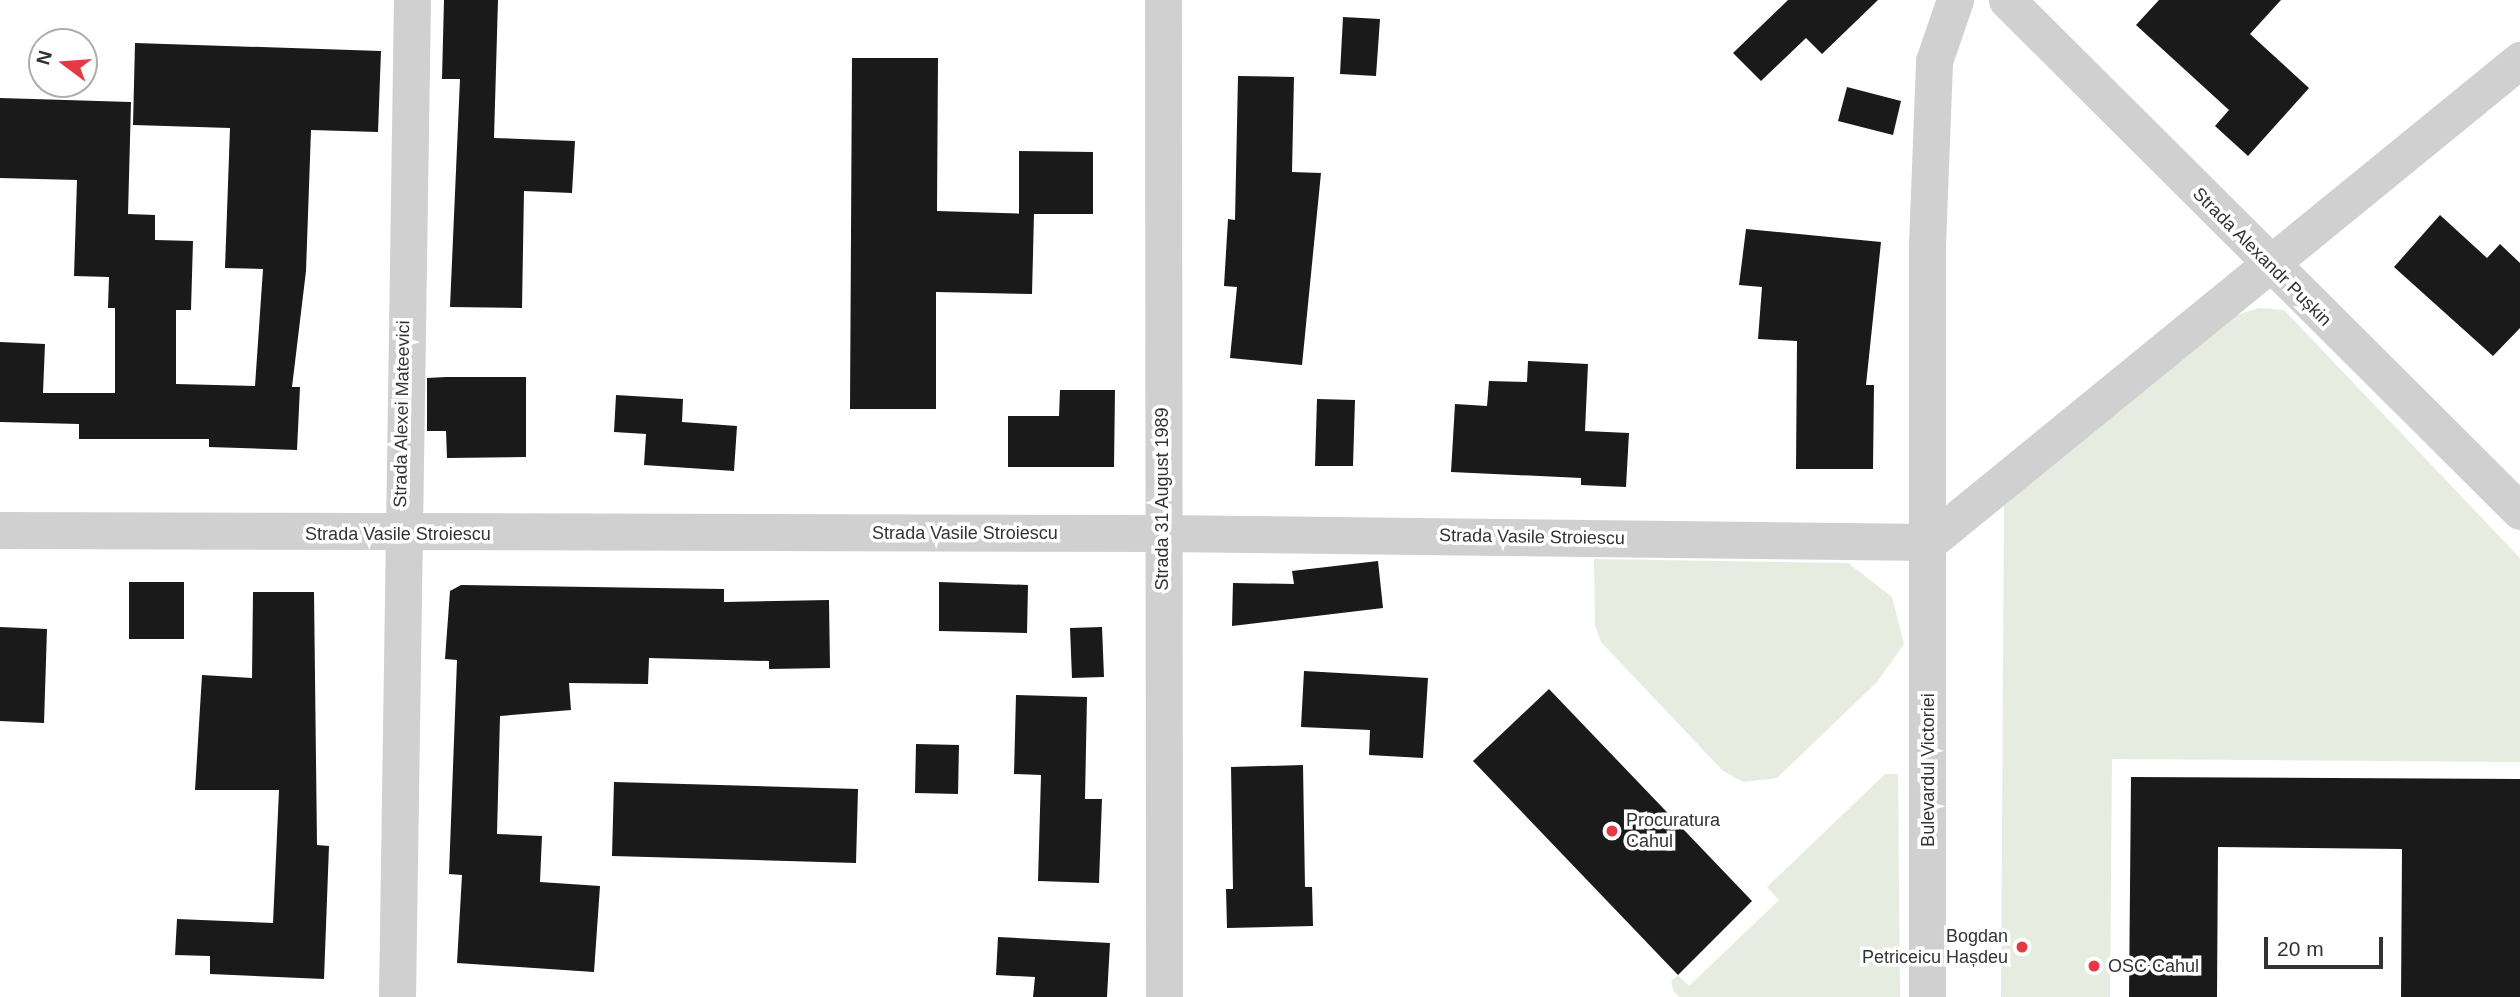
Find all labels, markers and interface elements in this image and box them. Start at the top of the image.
north arrow [28,28,98,98]
text: N [32,48,56,67]
street label: Strada Alexandr Pușkin [2188,183,2336,331]
street label: Strada Alexei Mateevici [390,320,414,508]
street label: Strada 31 August 1989 [1151,407,1173,591]
street label: Strada Vasile Stroiescu [872,522,1058,544]
street label: Strada Vasile Stroiescu [305,523,491,545]
street label: Strada Vasile Stroiescu [1439,525,1625,549]
street label: Bulevardul Victoriei [1917,693,1939,847]
place label: Procuratura Cahul [1626,810,1720,852]
marker: Procuratura Cahul [1604,823,1620,839]
scale bar [2268,923,2387,967]
place label: Bogdan Petriceicu Hașdeu [1862,926,2008,968]
text: 20 m [2277,937,2324,960]
marker: Bogdan Petriceicu Hașdeu [2014,939,2030,955]
place label: OSC Cahul [2108,955,2199,977]
marker: OSC Cahul [2086,958,2102,974]

